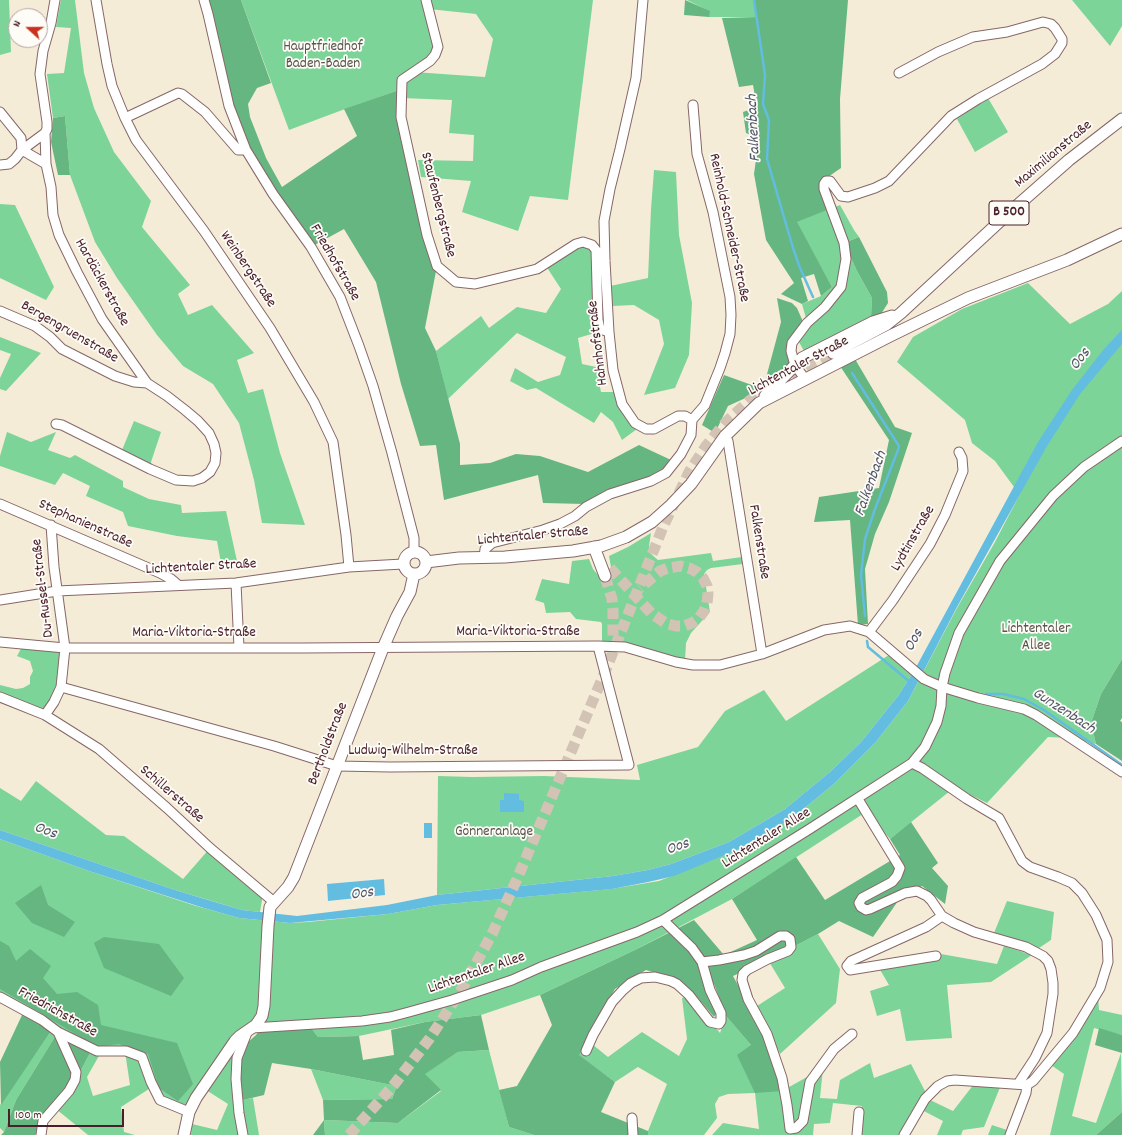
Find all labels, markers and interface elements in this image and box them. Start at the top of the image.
north arrow [8,8,48,48]
text: N [9,19,26,29]
park label: Hauptfriedhof Baden-Baden [283,39,363,74]
water label: Falkenbach [744,94,766,162]
street label: Maximilianstraße [1012,117,1096,193]
street label: Staufenbergstraße [415,150,459,260]
street label: Reinhold-Schneider-Straße [703,152,753,304]
road number: B 500 [989,201,1029,225]
street label: Friedhofstraße [305,221,363,305]
street label: Weinbergstraße [215,228,279,312]
street label: Hardäckerstraße [70,236,132,330]
street label: Bergengruenstraße [17,298,121,368]
street label: Hahnhofstraße [585,299,613,387]
street label: Lichtentaler Straße [746,333,852,401]
water label: Oos [1066,345,1096,375]
water label: Falkenbach [851,449,893,519]
street label: Stephanienstraße [35,496,135,554]
street label: Falkenstraße [743,503,773,581]
street label: Lydtinstraße [888,503,940,575]
street label: Lichtentaler Straße [477,523,589,551]
street label: Du-Russel-Straße [29,538,59,638]
street label: Lichtentaler Straße [145,556,257,580]
park label: Lichtentaler Allee [1001,621,1071,656]
street label: Maria-Viktoria-Straße [456,624,580,642]
street label: Maria-Viktoria-Straße [132,625,256,643]
water label: Oos [901,626,929,656]
water label: Gunzenbach [1028,685,1098,739]
street label: Bertholdstraße [305,700,353,788]
street label: Ludwig-Wilhelm-Straße [348,743,478,761]
street label: Schillerstraße [135,762,207,828]
street label: Lichtentaler Allee [719,805,815,873]
water label: Oos [31,819,59,845]
park label: Gönneranlage [455,824,533,842]
water label: Oos [664,835,692,861]
water label: Oos [349,884,375,906]
street label: Lichtentaler Allee [426,949,528,999]
street label: Friedrichstraße [14,984,100,1042]
scale bar [10,1101,126,1127]
text: 100 m [15,1107,42,1124]

